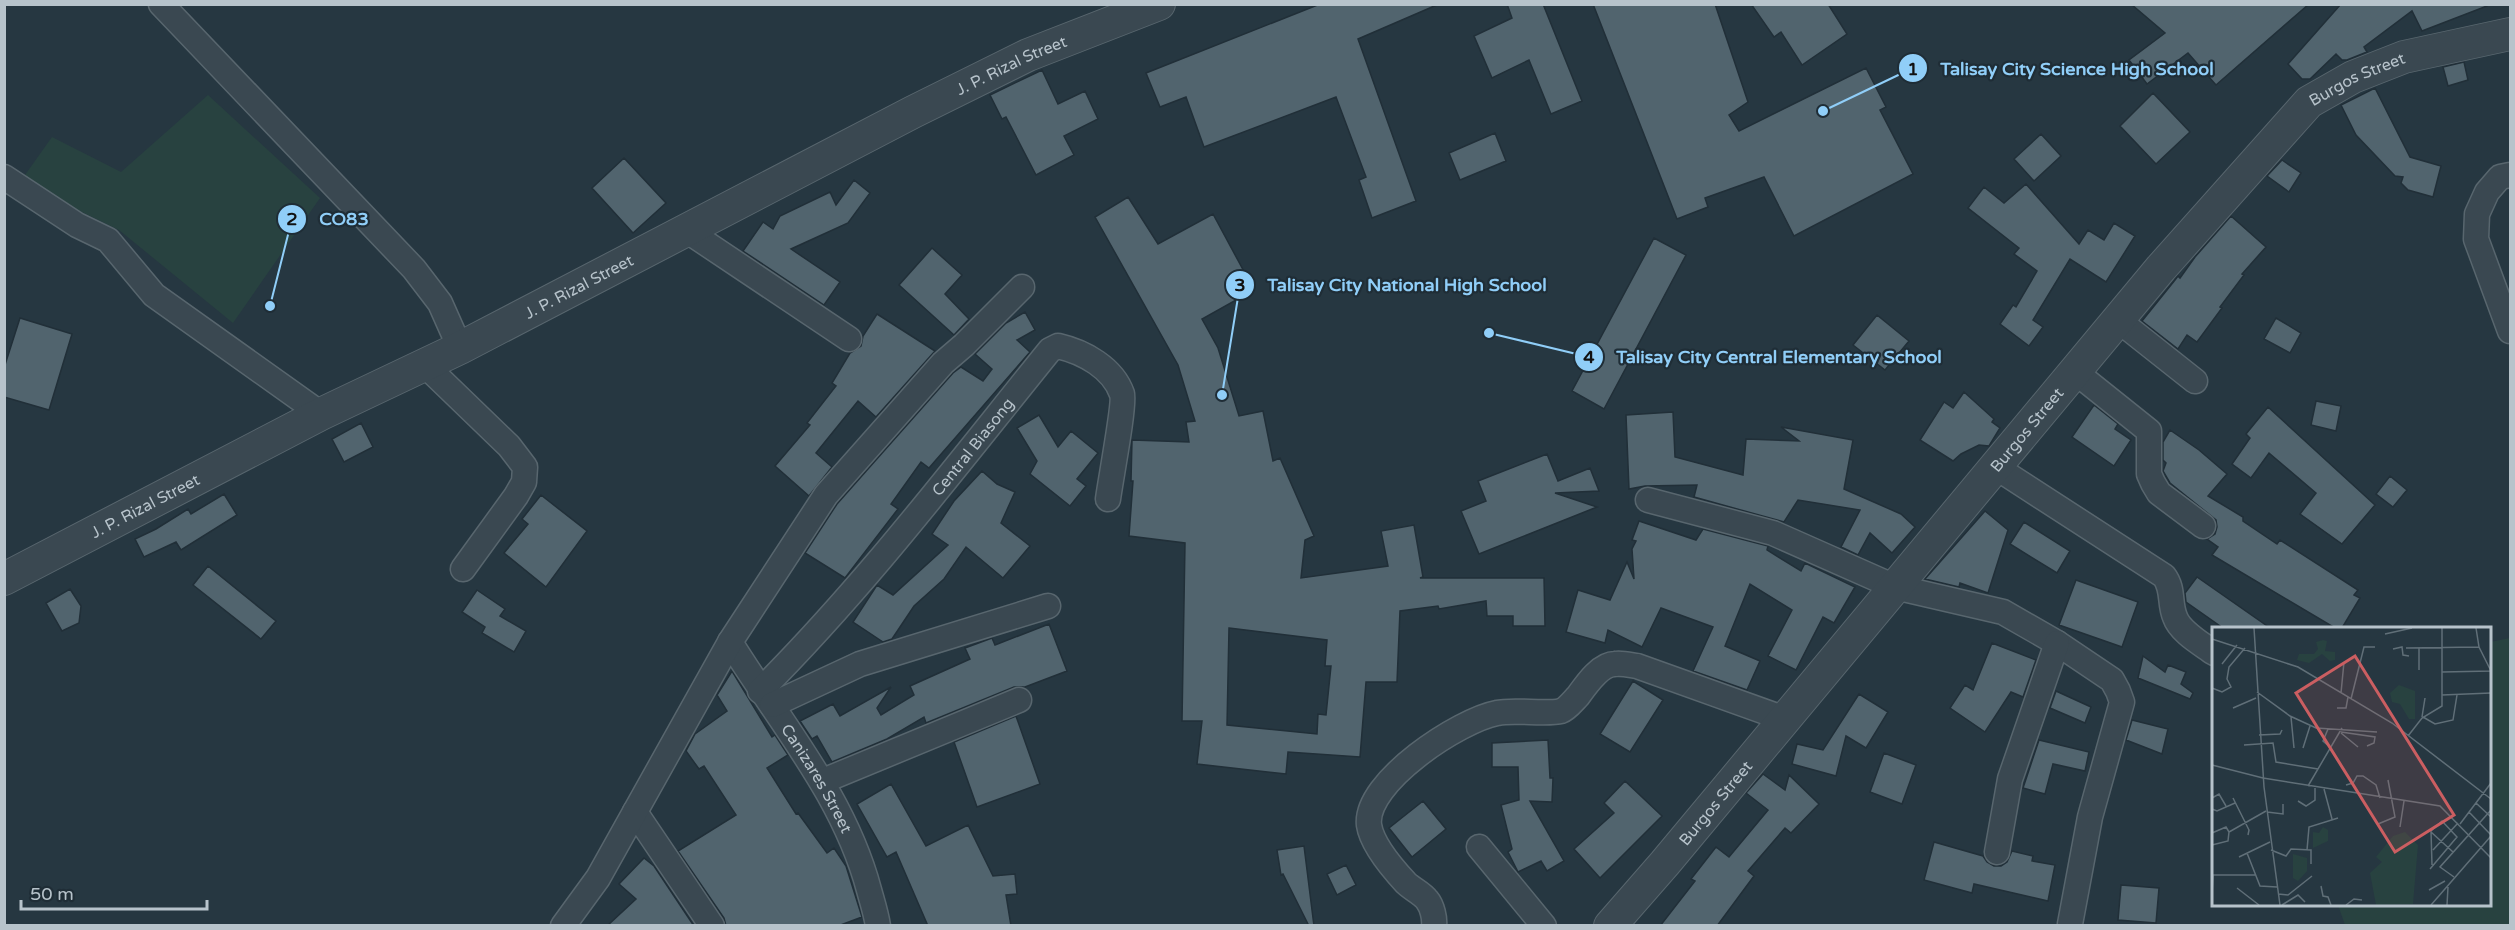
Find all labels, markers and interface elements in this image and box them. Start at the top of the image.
street label: J. P. Rizal Street [953,32,1070,100]
street label: Burgos Street [2306,49,2408,111]
callout: Talisay City Science High School [1898,50,2225,86]
text: 1 [1907,58,1919,80]
text: Talisay City Science High School [1939,58,2214,80]
callout: CO83 [277,201,381,237]
text: 2 [286,208,298,230]
text: CO83 [319,208,369,230]
street label: J. P. Rizal Street [521,251,637,324]
callout: Talisay City National High School [1225,267,1559,303]
text: 3 [1234,274,1246,296]
text: Talisay City National High School [1266,274,1547,296]
callout: Talisay City Central Elementary School [1574,339,1954,375]
text: 4 [1583,346,1595,368]
text: Talisay City Central Elementary School [1615,346,1942,368]
street label: Burgos Street [1986,384,2068,477]
street label: Central Biasong [928,394,1019,500]
street label: J. P. Rizal Street [88,470,203,543]
inset map [2212,627,2491,906]
street label: Canizares Street [776,721,856,836]
street label: Burgos Street [1675,757,1757,850]
scale bar [21,873,207,911]
text: 50 m [30,883,74,905]

